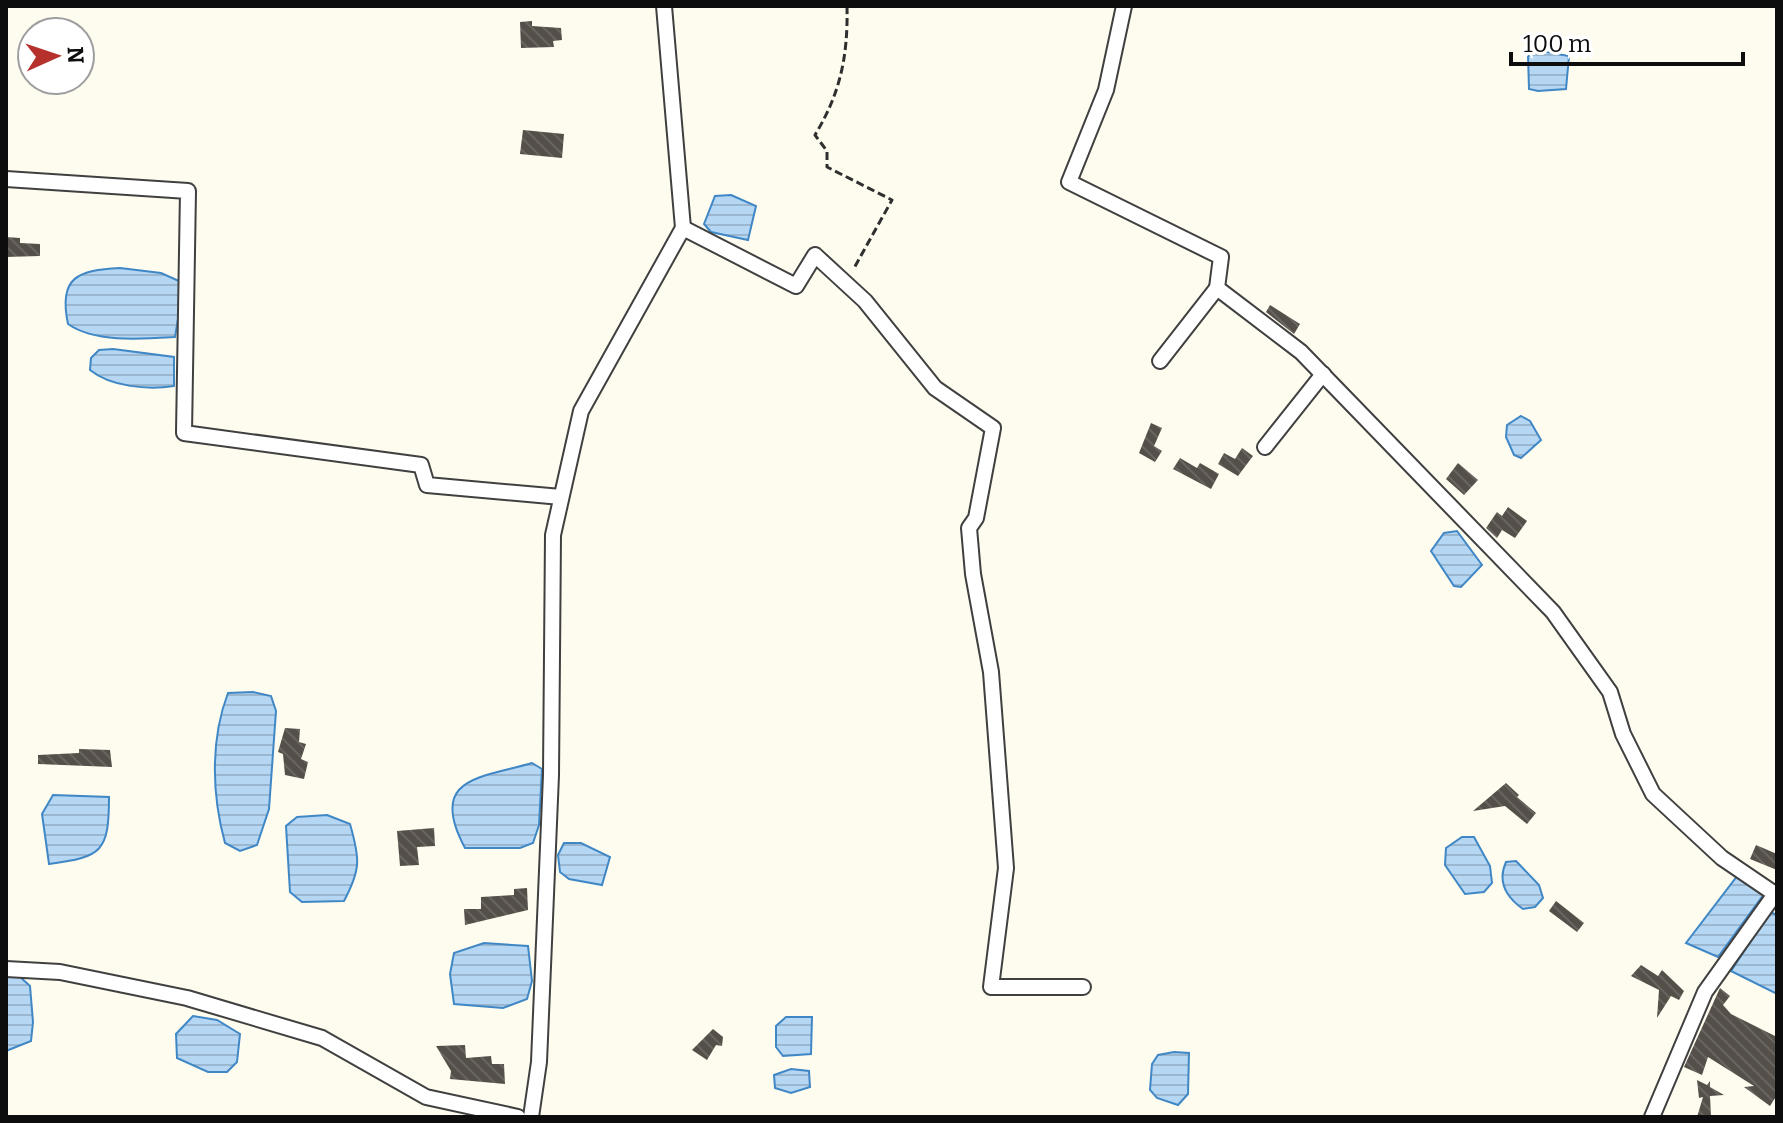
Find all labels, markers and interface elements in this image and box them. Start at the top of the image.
north arrow [16,16,96,96]
scale bar [1511,16,1743,66]
text: 100 m [1523,30,1591,58]
text: N [62,46,89,64]

